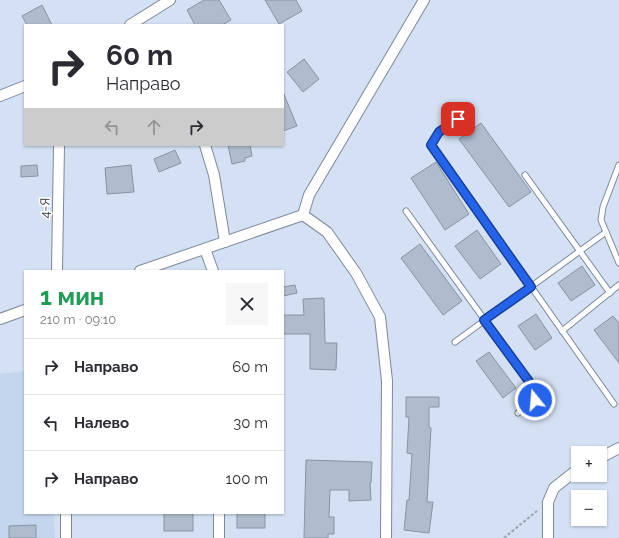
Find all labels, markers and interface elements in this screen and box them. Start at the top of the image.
text: 60 m [106,39,173,72]
icon: right [40,40,92,92]
text: Направо [106,73,180,94]
pin [441,102,475,136]
icon: arrive [447,108,469,130]
icon: left [101,116,123,138]
icon: ahead [143,116,165,138]
icon: right [185,116,207,138]
street label: 4-Я [37,197,53,219]
text: 1 мин [40,282,104,311]
button: close [226,283,268,325]
text: 210 m · 09:10 [40,312,116,327]
icon: right [40,356,62,378]
text: Направо [74,358,138,376]
text: 60 m [232,358,268,376]
position arrow [514,379,556,421]
icon: left [40,412,62,434]
text: Налево [74,414,129,432]
text: 30 m [233,414,268,432]
map controls [571,446,607,526]
button: + [571,446,607,482]
icon: right [40,468,62,490]
text: Направо [74,470,138,488]
text: 100 m [226,470,268,488]
button: − [571,490,607,526]

